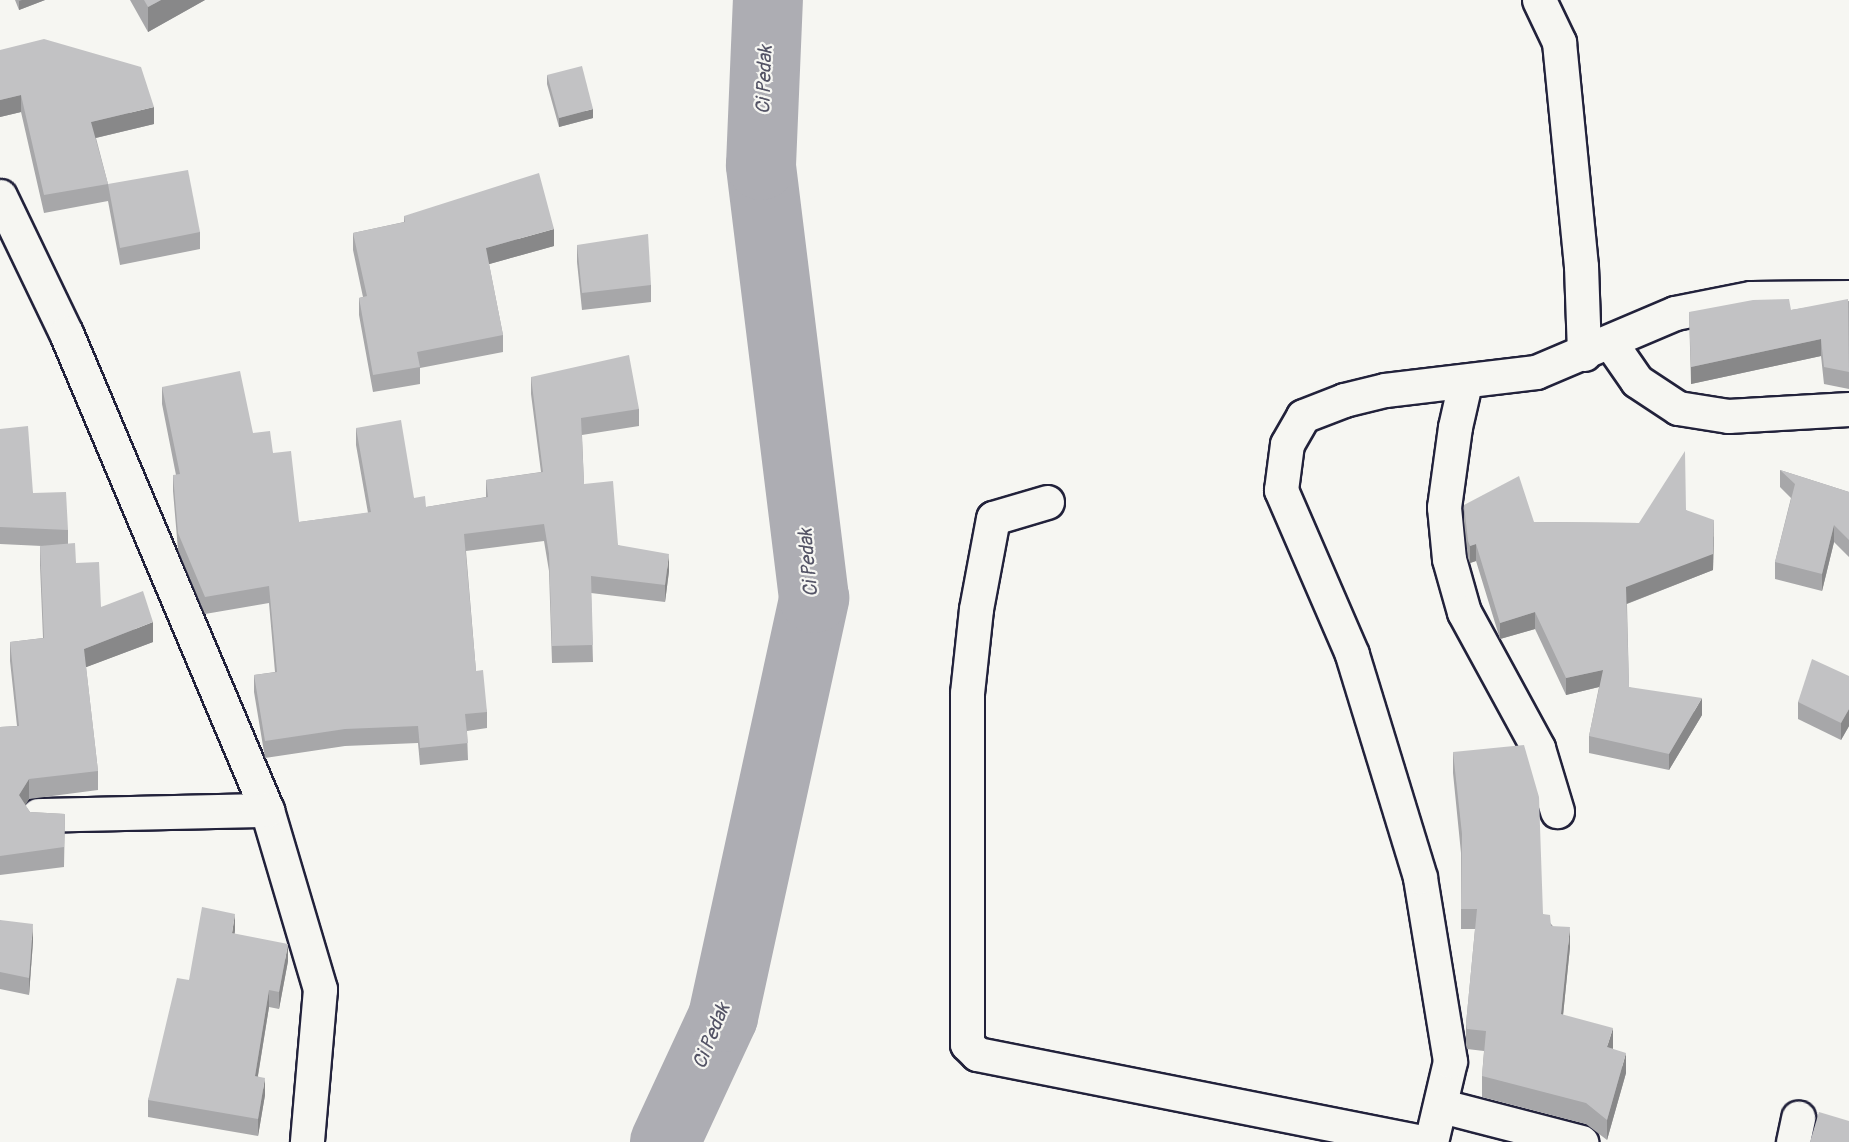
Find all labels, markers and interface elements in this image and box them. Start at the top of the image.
water label: Ci Pedak [751,45,777,115]
water label: Ci Pedak [793,528,823,598]
water label: Ci Pedak [687,1000,735,1072]

